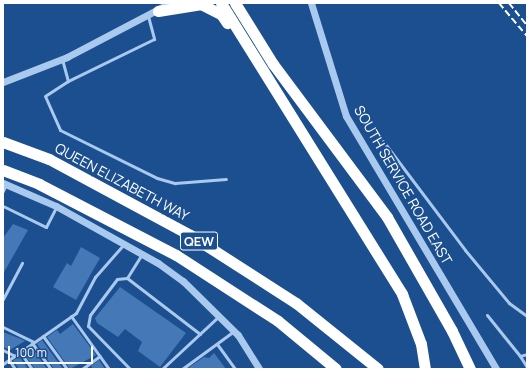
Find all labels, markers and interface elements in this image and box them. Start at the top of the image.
street label: SOUTH SERVICE ROAD EAST [351,103,455,267]
street label: QUEEN ELIZABETH WAY [52,140,192,224]
road number: QEW [179,230,219,252]
scale bar [10,338,95,364]
text: 100 m [15,344,47,361]

